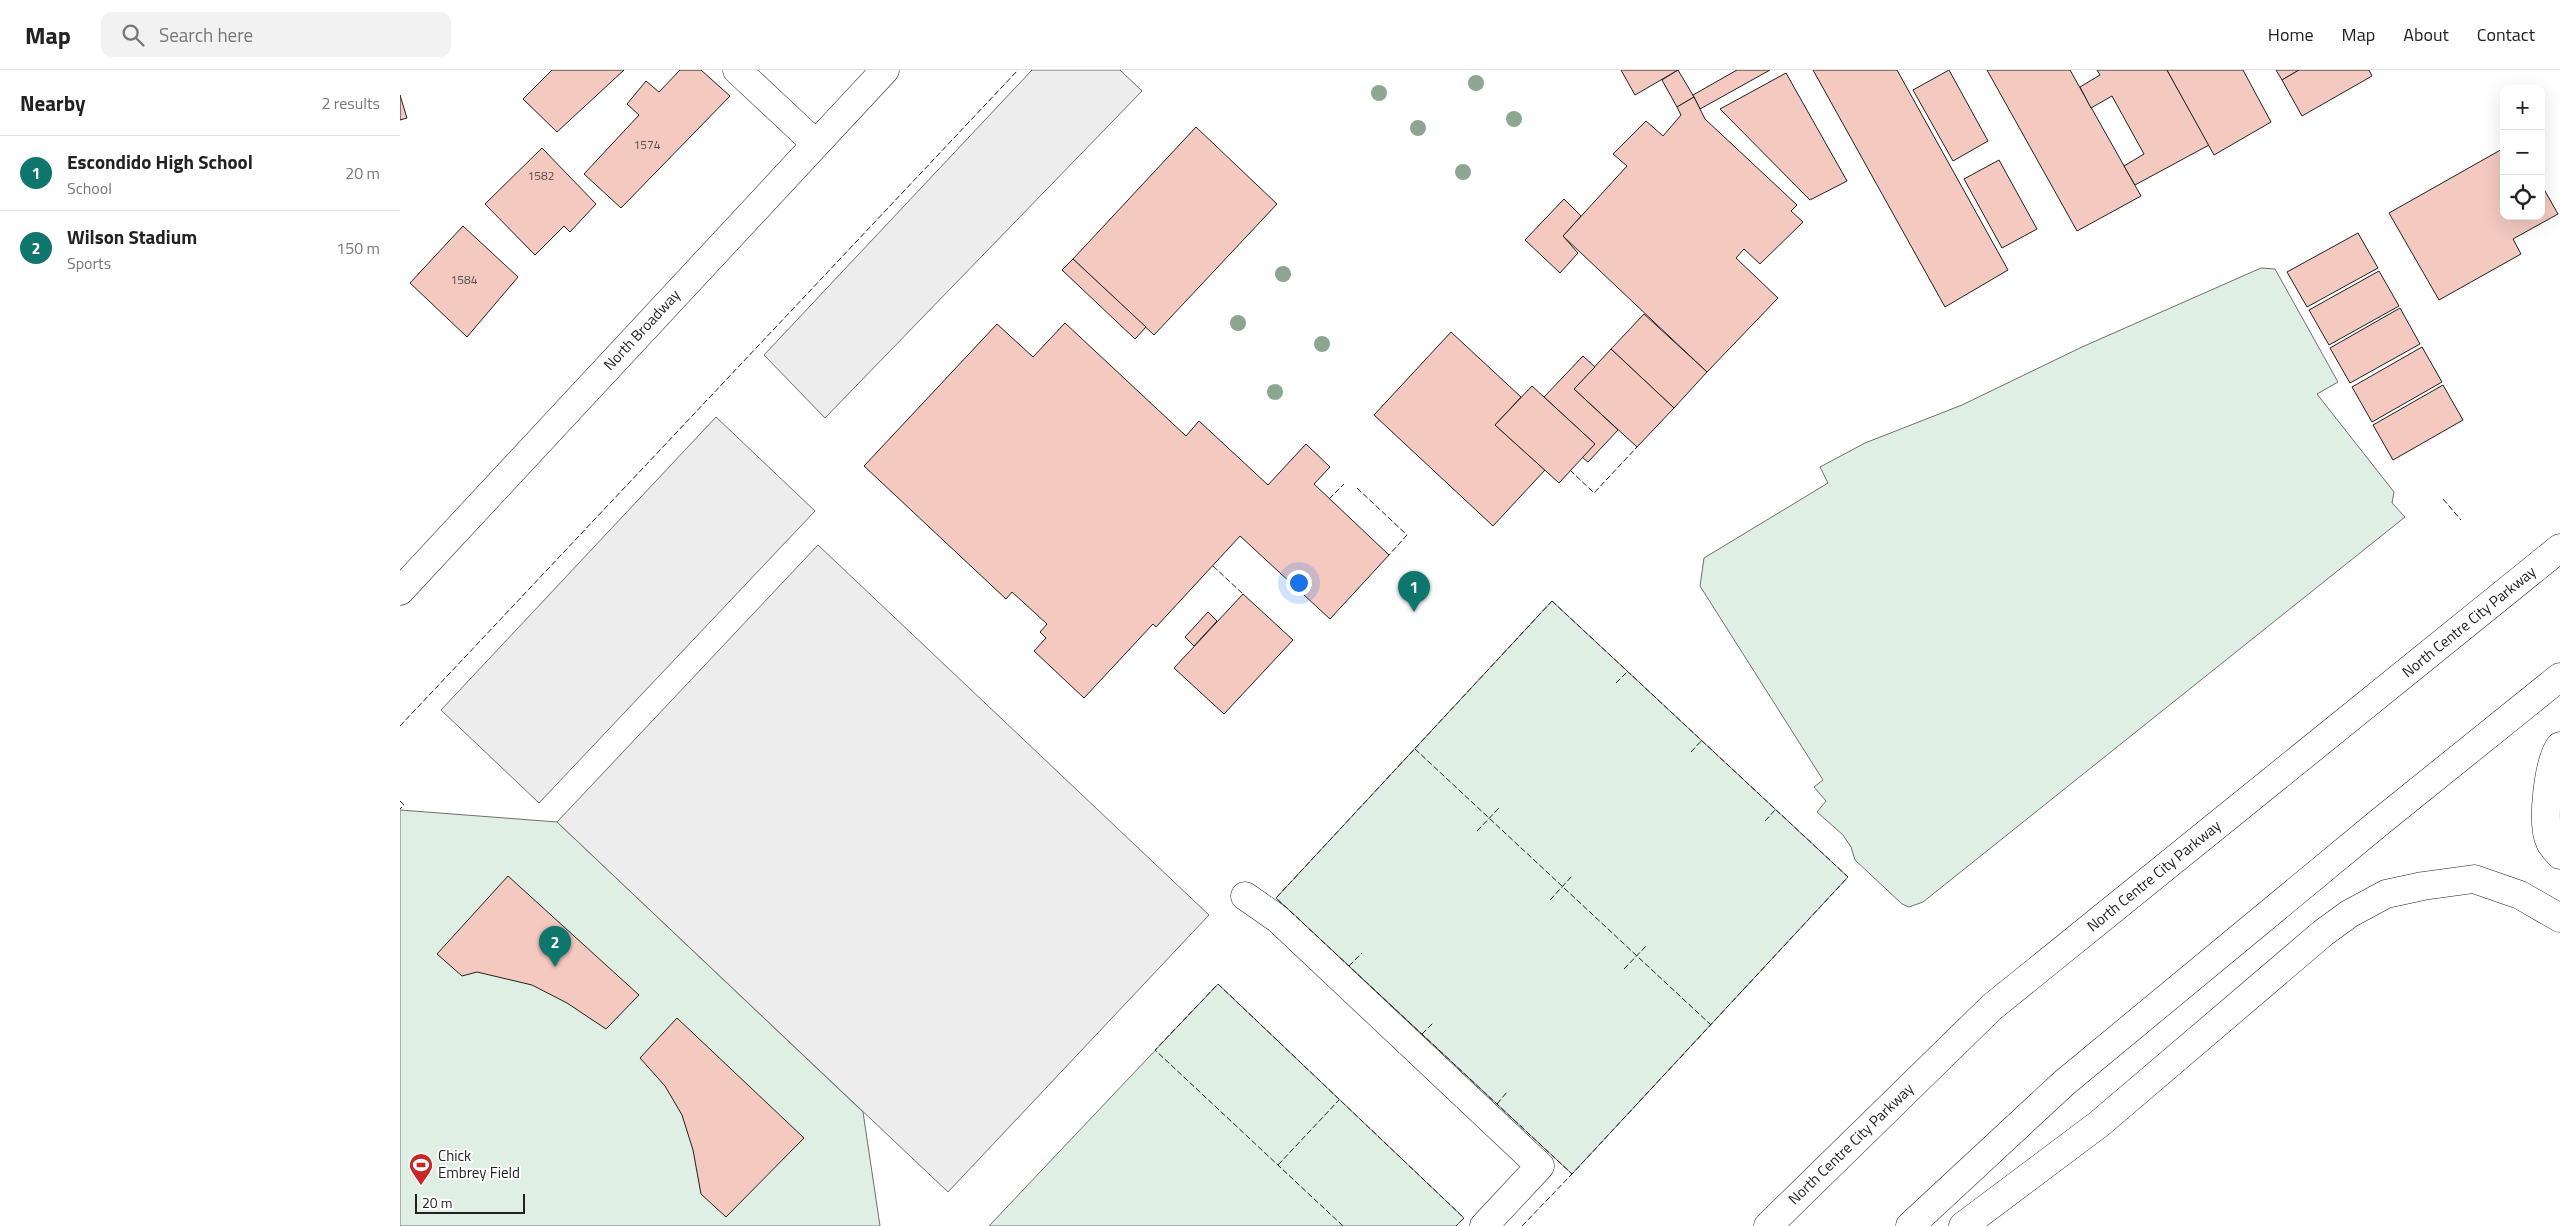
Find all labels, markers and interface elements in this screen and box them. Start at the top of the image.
search box [101,12,451,57]
text: Map [25,17,71,53]
text: Search here [159,20,253,49]
icon: search [119,21,147,49]
text: Home [2268,21,2314,48]
text: Map [2342,21,2375,48]
text: About [2403,21,2449,48]
text: Contact [2477,21,2535,48]
map controls [2500,85,2545,220]
button: + [2500,85,2545,130]
text: Nearby [20,87,85,119]
text: 2 results [321,91,380,115]
button: − [2500,130,2545,175]
house number: 1574 [634,135,661,154]
text: Escondido High School [67,147,253,176]
text: 1 [32,161,40,185]
text: 20 m [345,161,380,185]
house number: 1582 [528,166,554,185]
button: locate [2500,175,2545,220]
text: School [67,176,112,200]
text: Wilson Stadium [67,222,197,251]
text: 2 [32,236,40,260]
text: 150 m [336,236,380,260]
text: Sports [67,251,111,275]
house number: 1584 [451,270,478,289]
street label: North Broadway [598,284,685,375]
street label: North Centre City Parkway [2397,560,2541,683]
your location [1286,570,1312,596]
pin: 1 [1398,571,1430,612]
street label: North Centre City Parkway [2082,814,2226,937]
pin: 2 [539,926,571,967]
street label: North Centre City Parkway [1783,1078,1919,1210]
place label: Chick Embrey Field [438,1144,520,1184]
sports icon: Chick Embrey Field [408,1152,434,1186]
scale bar [415,1191,525,1214]
text: 20 m [422,1192,452,1213]

